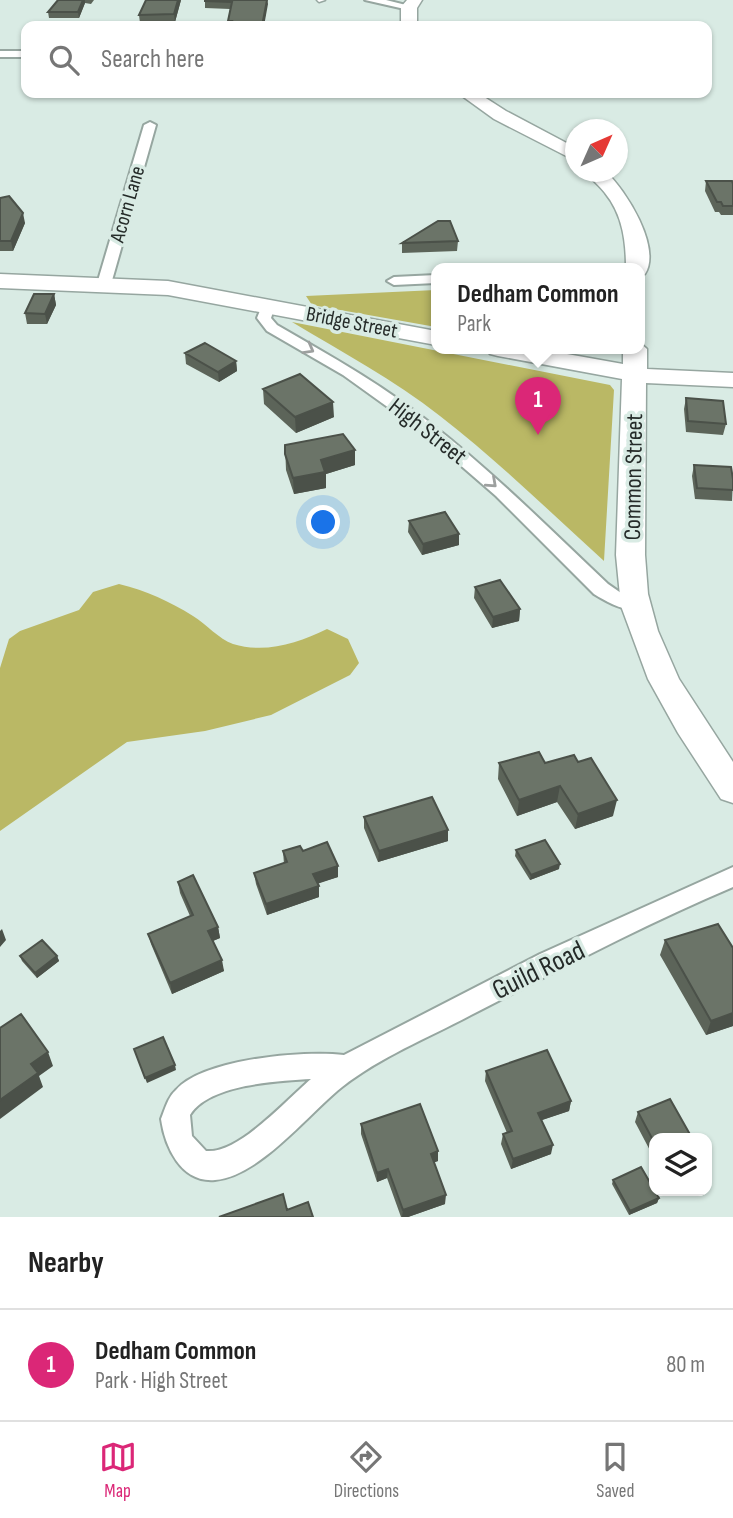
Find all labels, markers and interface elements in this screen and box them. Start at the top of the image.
search box [21,21,712,98]
icon: search [45,41,83,79]
text: Search here [101,44,204,75]
north arrow [565,119,628,182]
street label: Acorn Lane [104,163,150,246]
popup [431,263,645,354]
text: Dedham Common [457,279,619,310]
street label: Bridge Street [304,301,400,344]
text: Park [457,310,491,338]
one-way arrow [301,341,314,354]
pin: 1 [515,377,561,435]
street label: High Street [383,392,472,471]
street label: Common Street [618,413,649,541]
one-way arrow [484,475,497,487]
your location [306,505,340,539]
street label: Guild Road [487,934,590,1007]
map controls [649,1133,712,1196]
button: layers [649,1133,712,1196]
text: Nearby [28,1245,104,1281]
text: Dedham Common [95,1336,256,1367]
text: 1 [46,1351,56,1379]
text: 80 m [666,1351,705,1379]
text: Park · High Street [95,1367,228,1395]
tab: Map [99,1438,137,1503]
tab: Directions [334,1438,399,1503]
tab: Saved [596,1438,634,1503]

